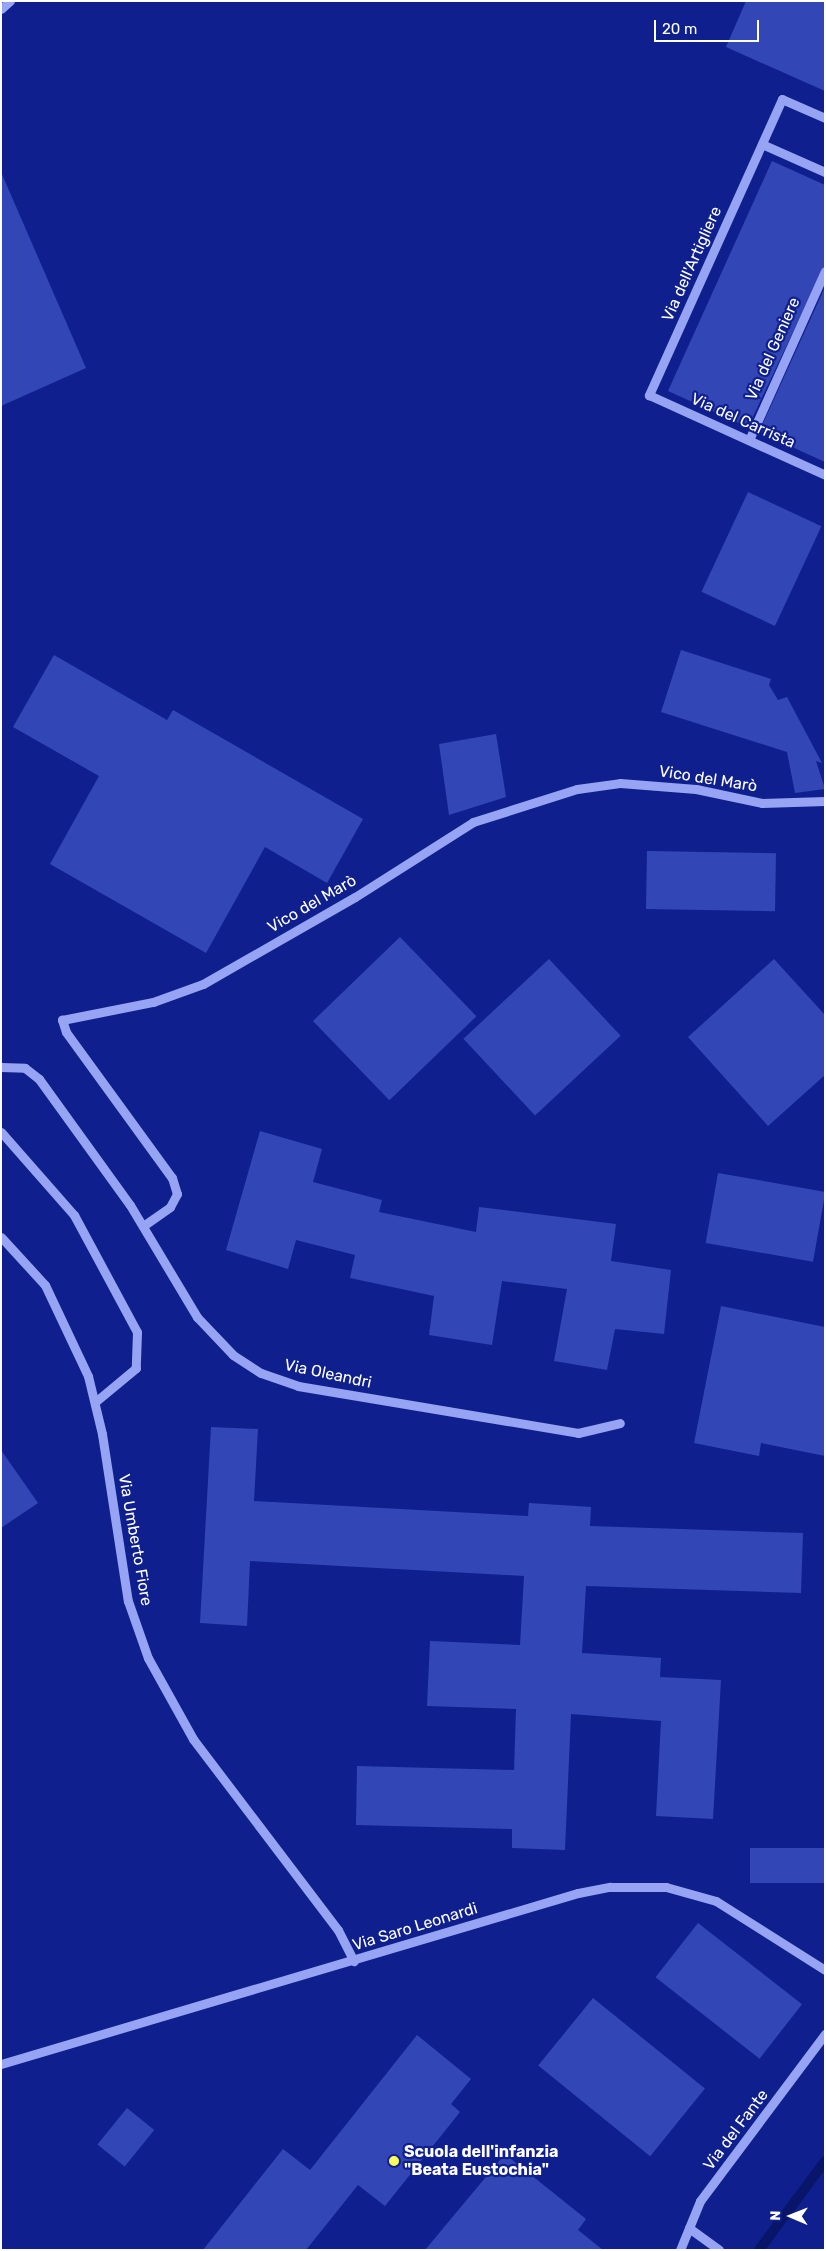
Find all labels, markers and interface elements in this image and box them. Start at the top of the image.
scale bar [656,10,761,42]
text: 20 m [662,20,697,38]
street label: Via dell'Artigliere [658,204,726,324]
street label: Via del Geniere [742,295,804,403]
street label: Via del Carrista [688,389,798,453]
street label: Vico del Marò [658,762,758,796]
street label: Vico del Marò [264,871,360,937]
street label: Via Oleandri [283,1355,373,1393]
street label: Via Umberto Fiore [114,1473,156,1607]
street label: Via Saro Leonardi [350,1899,480,1955]
street label: Via del Fante [699,2086,773,2174]
place label: Scuola dell'infanzia "Beata Eustochia" [404,2142,558,2180]
marker: Scuola dell'infanzia "Beata Eustochia" [388,2155,400,2167]
north arrow [766,2191,816,2241]
text: N [767,2211,784,2221]

